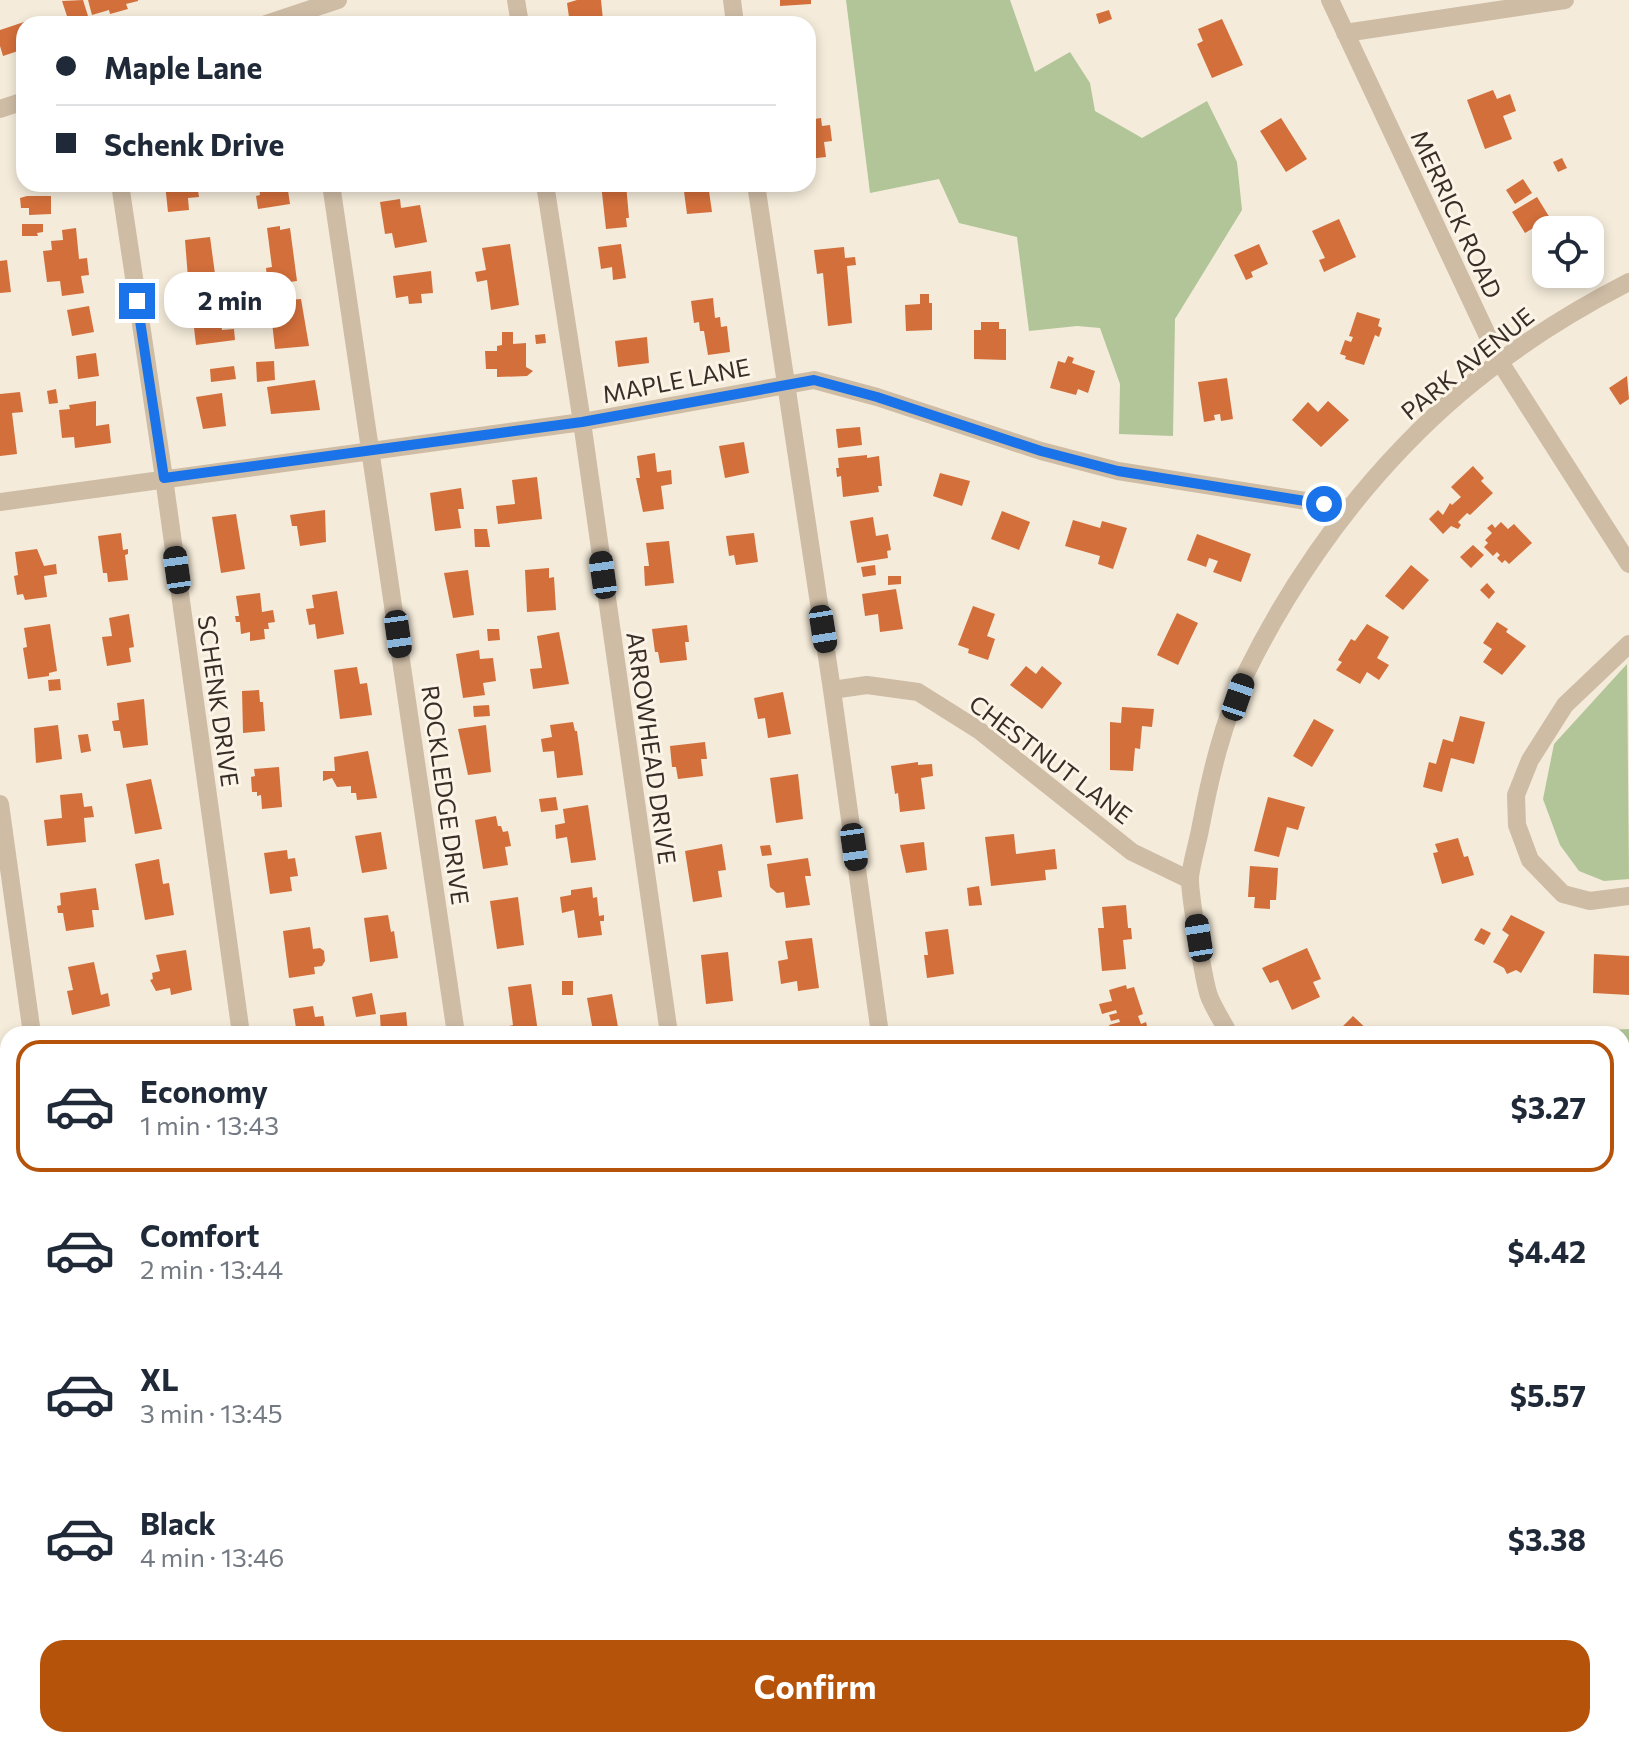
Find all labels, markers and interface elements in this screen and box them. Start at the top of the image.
text: Maple Lane [104,48,262,85]
text: Schenk Drive [104,125,284,162]
street label: MERRICK ROAD [1405,125,1509,303]
map controls [1532,216,1604,288]
button: locate [1532,216,1604,288]
callout: 2 min [165,273,297,329]
route end [119,283,155,319]
text: 2 min [198,284,262,315]
street label: PARK AVENUE [1395,301,1539,425]
street label: MAPLE LANE [600,351,752,409]
route start [1306,486,1342,522]
car [162,545,192,595]
car [588,550,618,600]
car [807,603,839,655]
car [383,609,413,659]
street label: SCHENK DRIVE [193,613,245,789]
street label: ARROWHEAD DRIVE [621,630,683,866]
car [1219,670,1257,724]
street label: ROCKLEDGE DRIVE [416,683,476,907]
street label: CHESTNUT LANE [964,688,1138,830]
car [839,822,869,872]
car [1183,912,1215,964]
icon: car [44,1070,116,1142]
text: Economy [140,1072,268,1109]
text: $3.27 [1510,1088,1586,1125]
text: 1 min · 13:43 [140,1109,279,1140]
icon: car [44,1214,116,1286]
text: Comfort [140,1216,259,1253]
text: $4.42 [1508,1232,1586,1269]
text: 2 min · 13:44 [140,1253,283,1284]
icon: car [44,1358,116,1430]
text: XL [140,1360,179,1397]
text: $5.57 [1510,1376,1586,1413]
text: 3 min · 13:45 [140,1397,283,1428]
icon: car [44,1502,116,1574]
text: Black [140,1504,216,1541]
text: $3.38 [1508,1520,1586,1557]
text: 4 min · 13:46 [140,1541,284,1572]
button: Confirm [40,1640,1590,1732]

